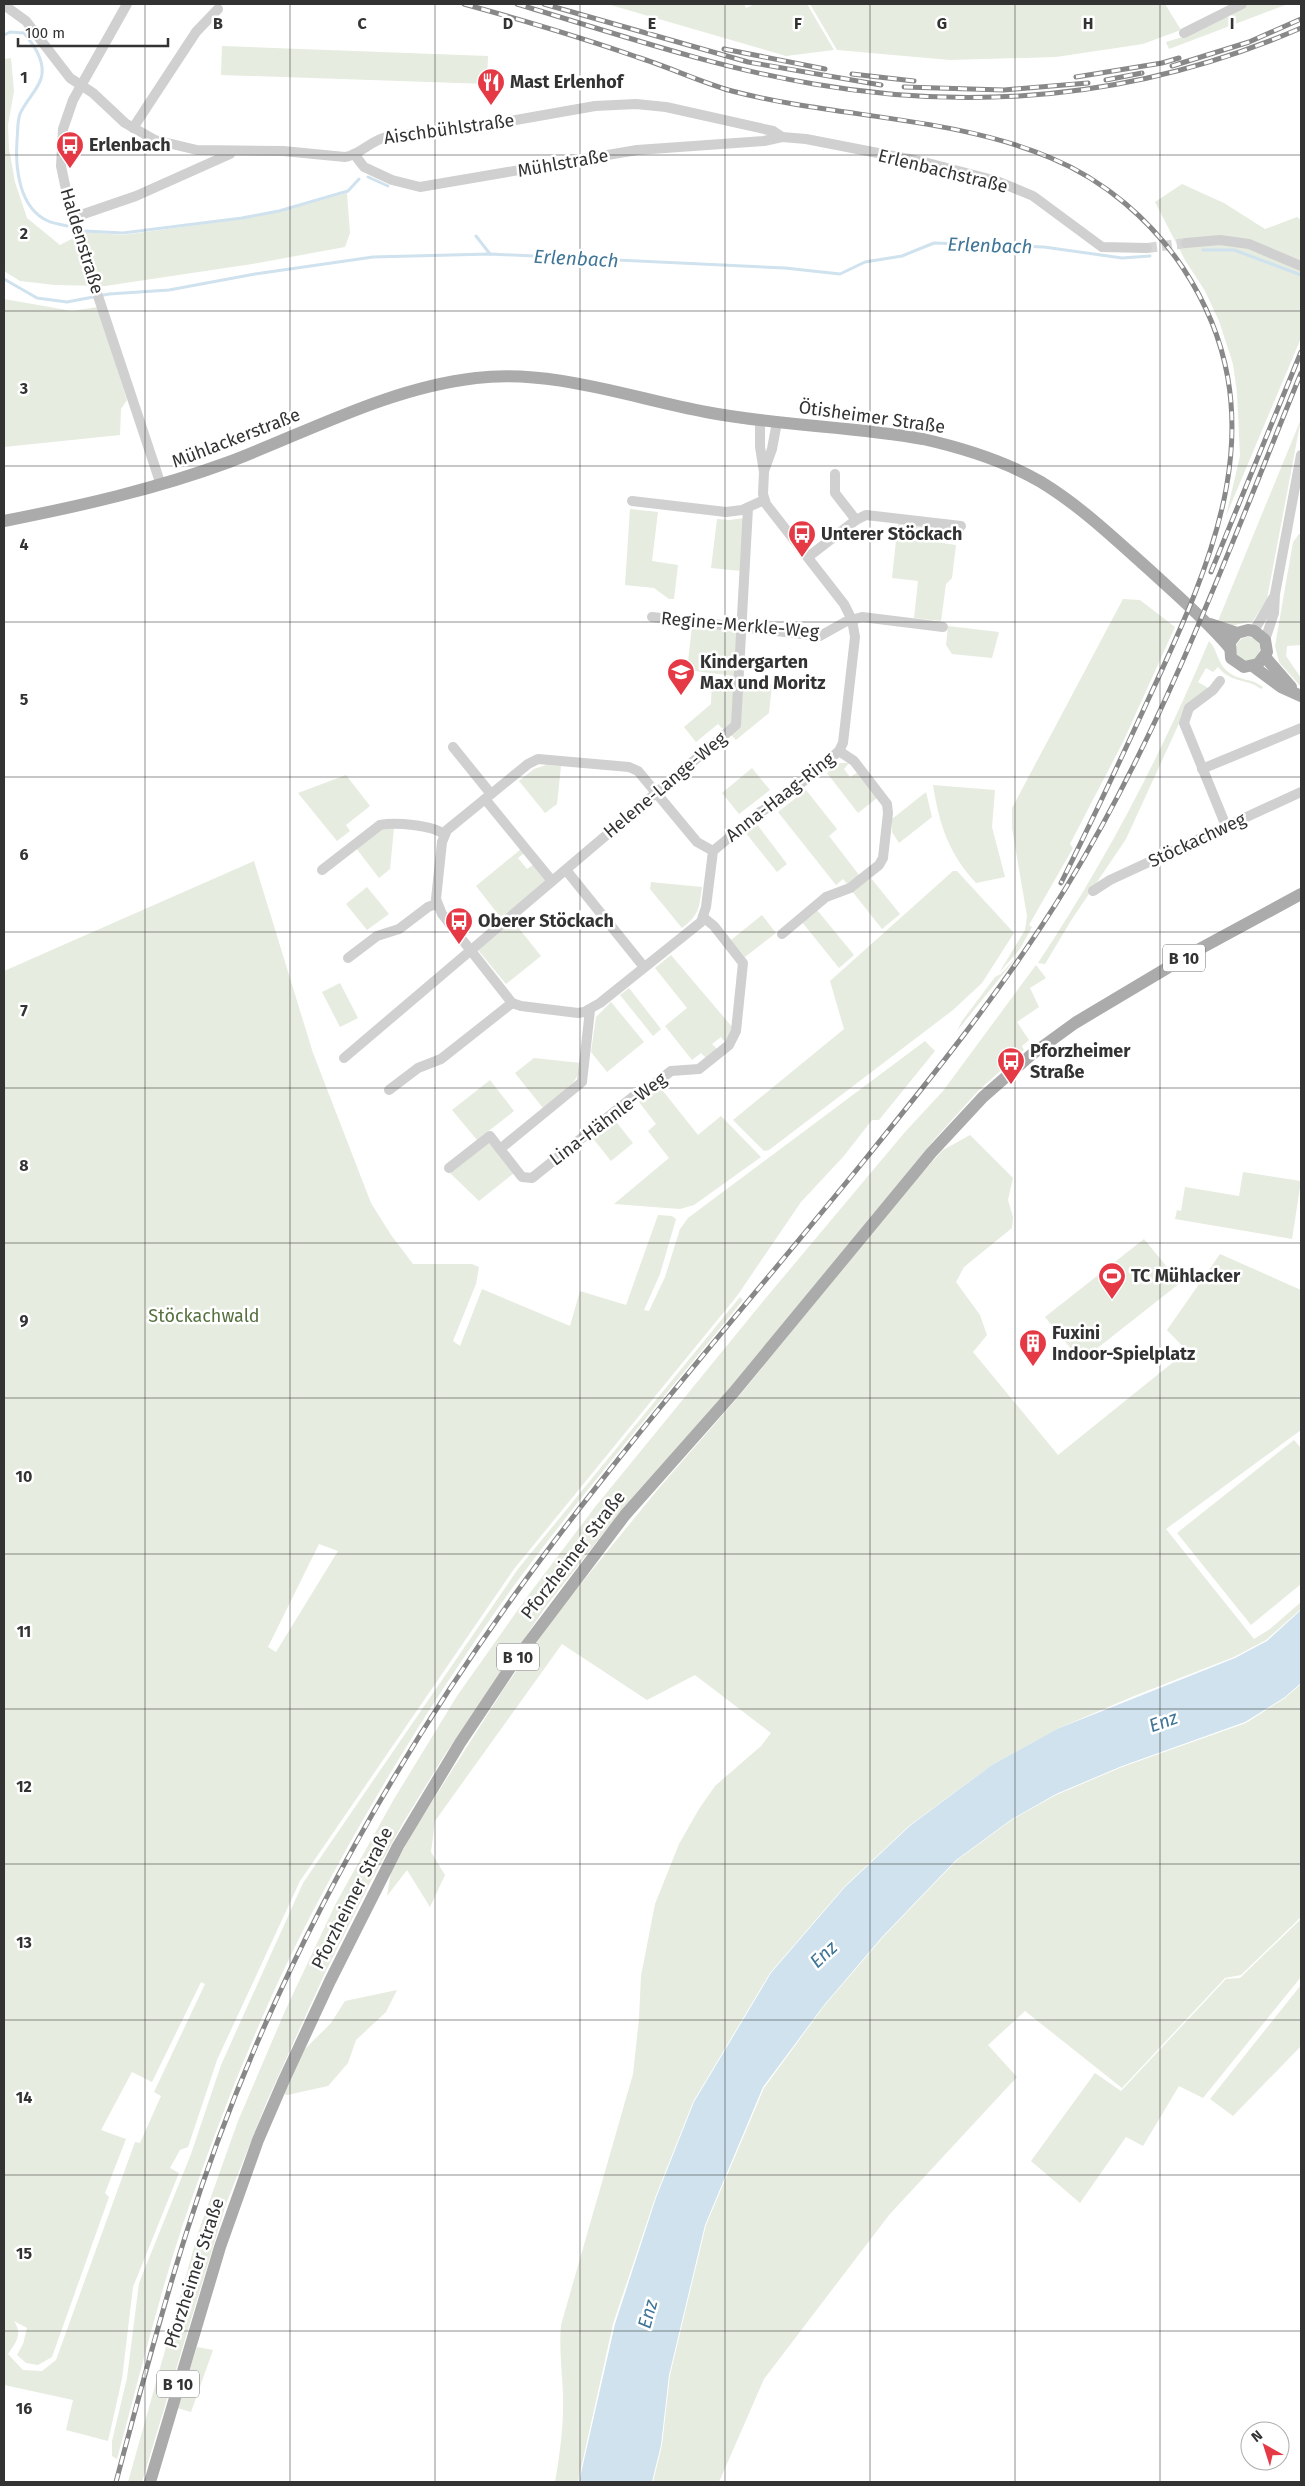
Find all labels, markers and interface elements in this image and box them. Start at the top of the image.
text: B [213,14,223,33]
text: C [357,14,367,33]
text: D [503,14,513,33]
text: E [648,14,656,33]
text: F [794,14,802,33]
text: G [937,14,947,33]
text: H [1083,14,1093,33]
text: I [1230,14,1234,33]
scale bar [18,15,168,47]
text: 100 m [25,24,65,42]
restaurant icon: Mast Erlenhof [476,67,506,106]
text: 1 [20,68,28,87]
place label: Mast Erlenhof [510,71,625,93]
street label: Aischbühlstraße [382,109,516,149]
bus stop icon: Erlenbach [55,130,85,169]
place label: Erlenbach [89,134,171,156]
street label: Mühlstraße [516,144,610,182]
street label: Erlenbachstraße [876,144,1010,198]
street label: Haldenstraße [55,185,109,297]
text: 2 [20,224,28,243]
water label: Erlenbach [947,233,1033,258]
water label: Erlenbach [533,245,619,272]
text: 3 [19,379,28,398]
street label: Ötisheimer Straße [797,396,947,438]
street label: Mühlackerstraße [169,403,303,473]
bus stop icon: Unterer Stöckach [787,519,817,558]
place label: Unterer Stöckach [821,523,962,545]
text: 4 [19,535,29,554]
street label: Regine-Merkle-Weg [660,607,821,643]
place label: Kindergarten Max und Moritz [700,651,825,694]
school or university icon: Kindergarten Max und Moritz [666,657,696,696]
text: 5 [20,690,29,709]
street label: Helene-Lange-Weg [599,727,731,843]
street label: Anna-Haag-Ring [721,747,839,846]
street label: Stöckachweg [1145,808,1250,872]
text: 6 [19,845,29,864]
bus stop icon: Oberer Stöckach [444,906,474,945]
place label: Oberer Stöckach [478,910,614,932]
road number: B 10 [1163,944,1205,971]
text: 7 [20,1001,28,1020]
place label: Pforzheimer Straße [1030,1040,1131,1083]
bus stop icon: Pforzheimer Straße [996,1046,1026,1085]
street label: Lina-Hähnle-Weg [545,1067,671,1170]
text: 8 [19,1156,29,1175]
sports icon: TC Mühlacker [1097,1261,1127,1300]
place label: TC Mühlacker [1131,1265,1241,1287]
park label: Stöckachwald [148,1305,260,1327]
text: 9 [20,1311,29,1330]
place label: Fuxini Indoor-Spielplatz [1052,1322,1195,1365]
building icon: Fuxini Indoor-Spielplatz [1018,1328,1048,1367]
text: 10 [16,1467,32,1486]
street label: Pforzheimer Straße [516,1487,630,1623]
text: 11 [17,1622,31,1641]
road number: B 10 [497,1644,539,1670]
water label: Enz [1146,1705,1182,1737]
text: 12 [16,1777,32,1796]
street label: Pforzheimer Straße [307,1823,397,1973]
text: 13 [16,1933,32,1952]
water label: Enz [805,1935,842,1973]
text: 14 [16,2088,32,2107]
street label: Pforzheimer Straße [159,2195,229,2351]
text: 15 [16,2244,32,2263]
water label: Enz [633,2296,663,2331]
road number: B 10 [157,2370,199,2398]
text: 16 [16,2399,32,2418]
north arrow [1240,2421,1290,2471]
text: N [1248,2427,1266,2446]

